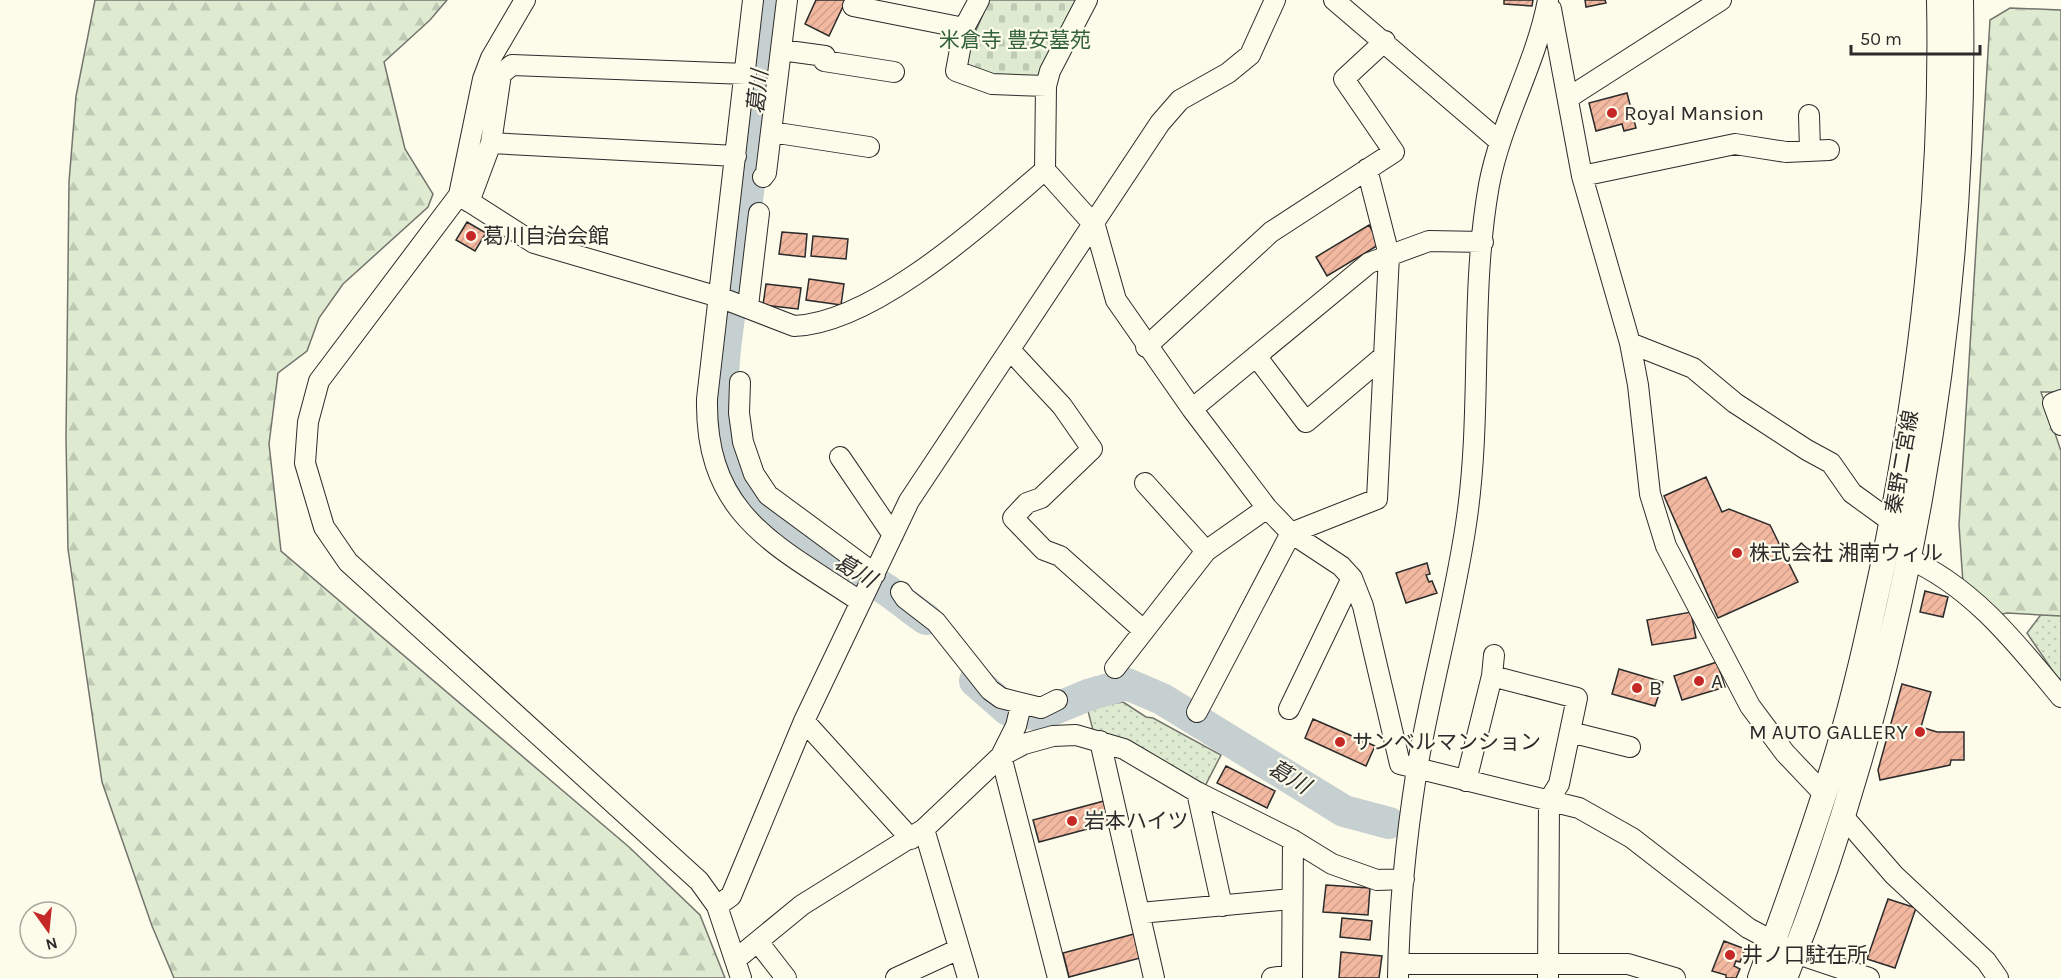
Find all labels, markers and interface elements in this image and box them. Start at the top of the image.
scale bar [1851,18,1980,56]
park label: 米倉寺 豊安墓苑 [939,28,1091,52]
text: 50 m [1860,28,1902,50]
water label: 葛川 [743,67,773,115]
place label: Royal Mansion [1624,101,1764,125]
marker: Royal Mansion [1605,106,1619,120]
place label: 葛川自治会館 [483,224,609,248]
marker: 葛川自治会館 [464,229,478,243]
street label: 秦野二宮線 [1881,408,1923,516]
place label: 株式会社 湘南ウィル [1749,541,1943,565]
marker: 株式会社 湘南ウィル [1730,546,1744,560]
water label: 葛川 [829,549,882,594]
place label: A [1711,669,1723,693]
marker: A [1692,674,1706,688]
place label: B [1649,676,1662,700]
marker: B [1630,681,1644,695]
place label: M AUTO GALLERY [1749,720,1908,744]
marker: M AUTO GALLERY [1913,725,1927,739]
place label: サンベルマンション [1352,730,1541,754]
marker: サンベルマンション [1333,735,1347,749]
water label: 葛川 [1263,755,1316,801]
place label: 岩本ハイツ [1084,809,1189,833]
marker: 岩本ハイツ [1065,814,1079,828]
north arrow [18,900,78,960]
text: N [44,933,60,955]
place label: 井ノ口駐在所 [1742,943,1868,967]
marker: 井ノ口駐在所 [1723,948,1737,962]

